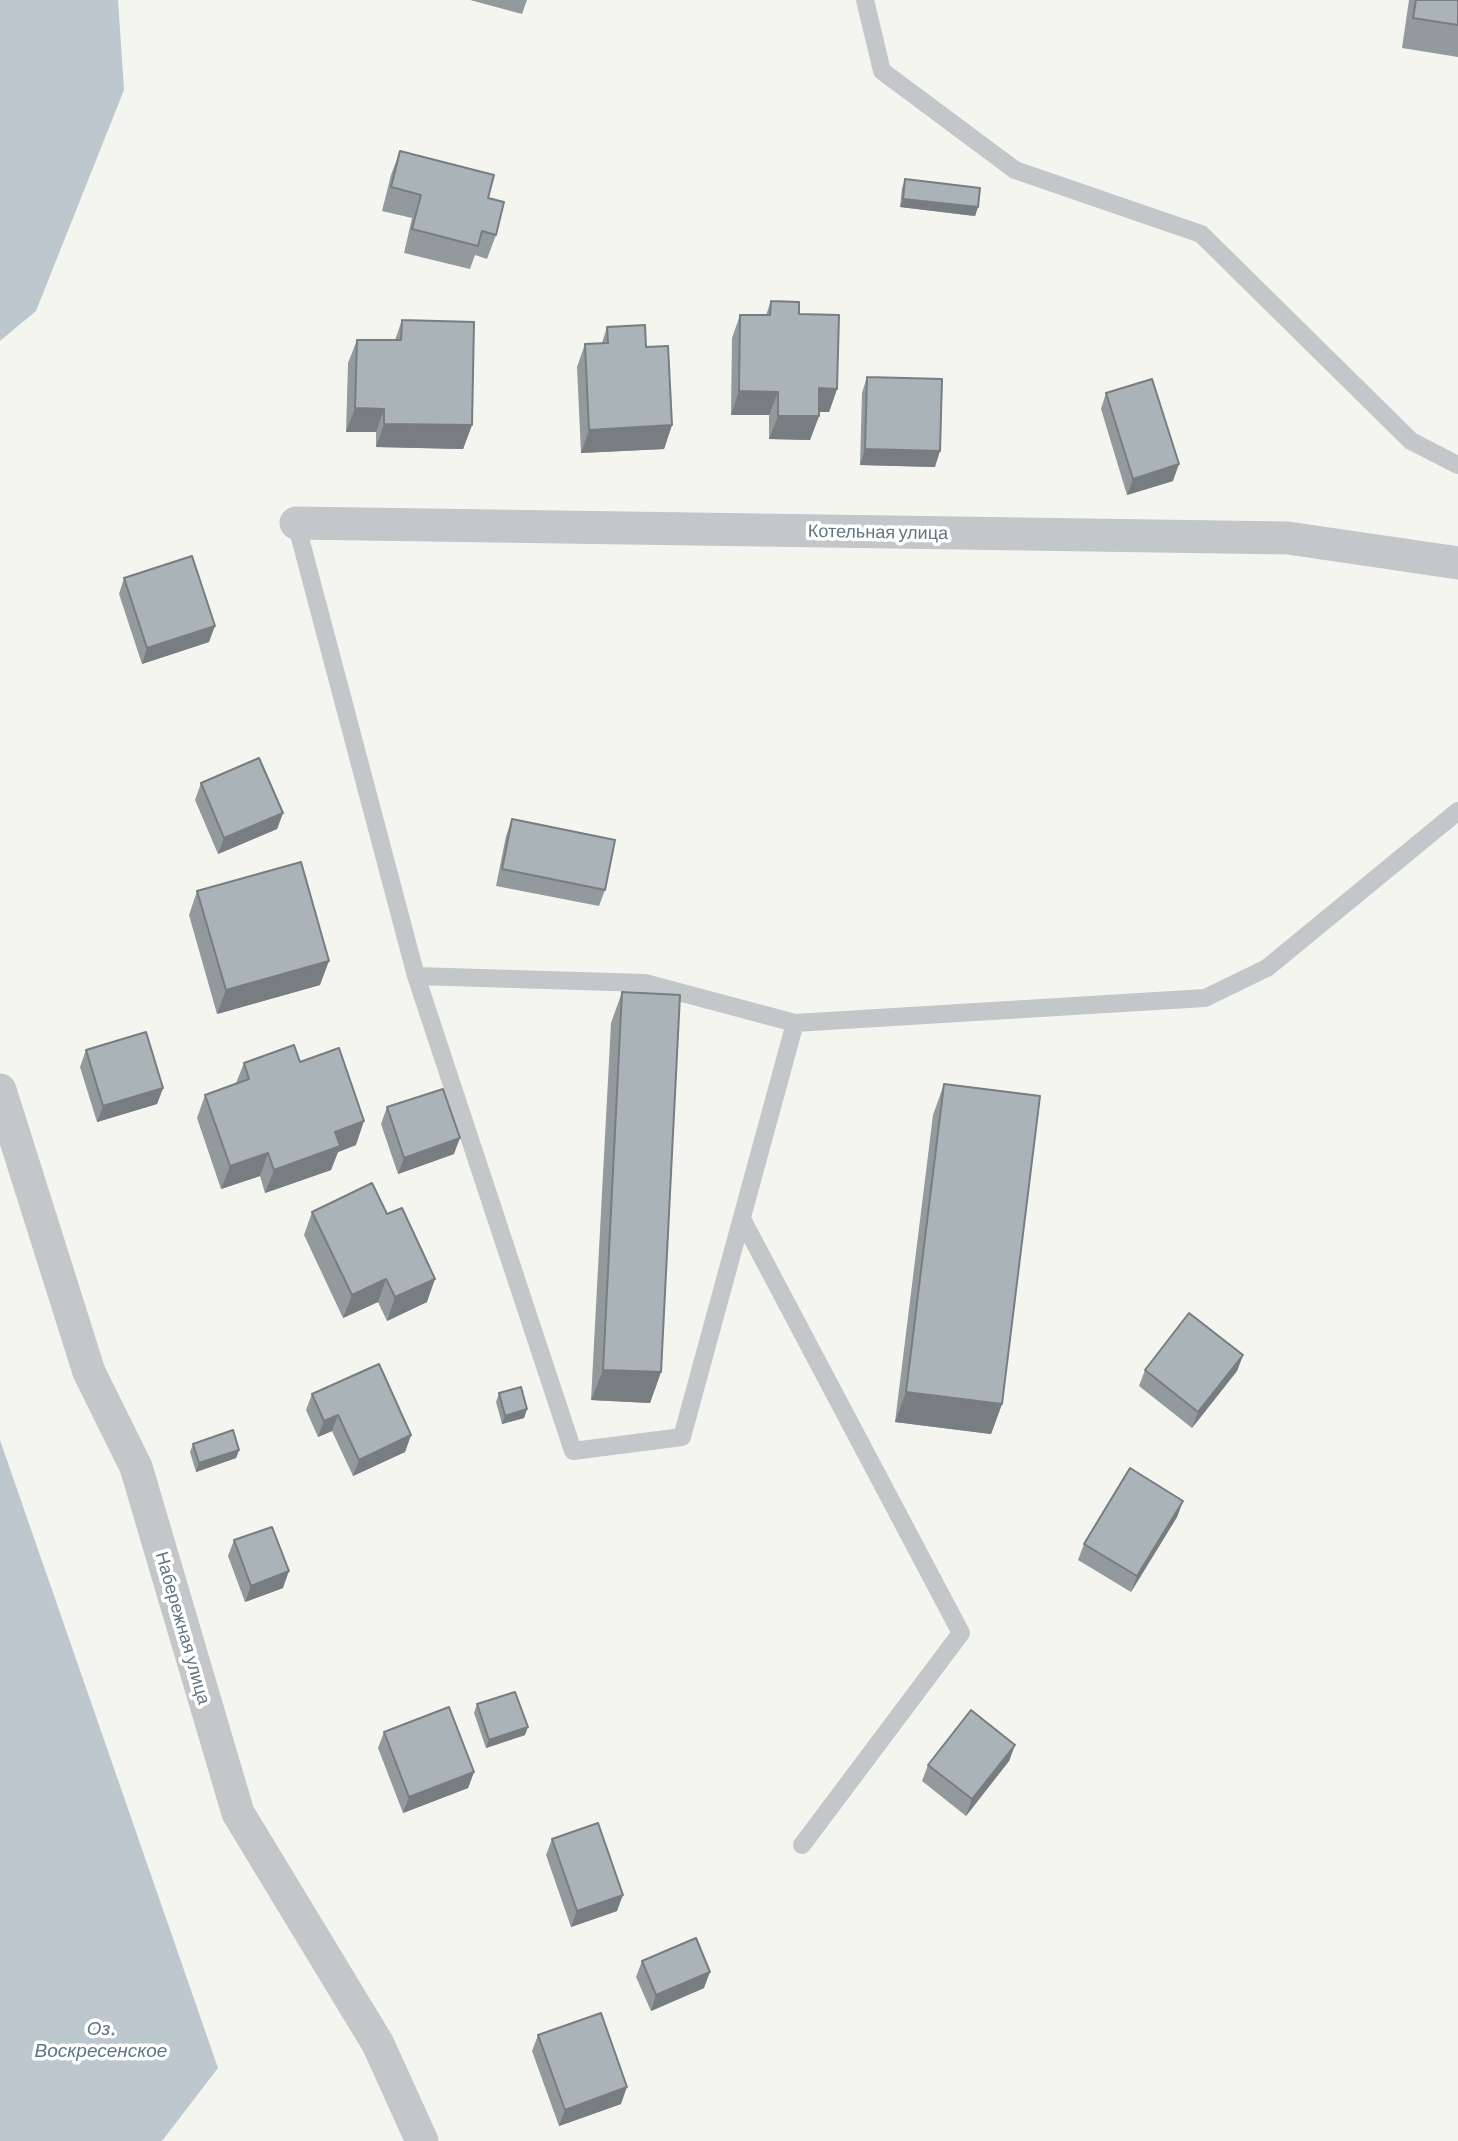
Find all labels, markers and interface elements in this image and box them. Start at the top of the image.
street label: Котельная улица [808,520,948,544]
street label: Набережная улица [151,1549,215,1707]
water label: Оз. Воскресенское [35,2018,167,2062]

